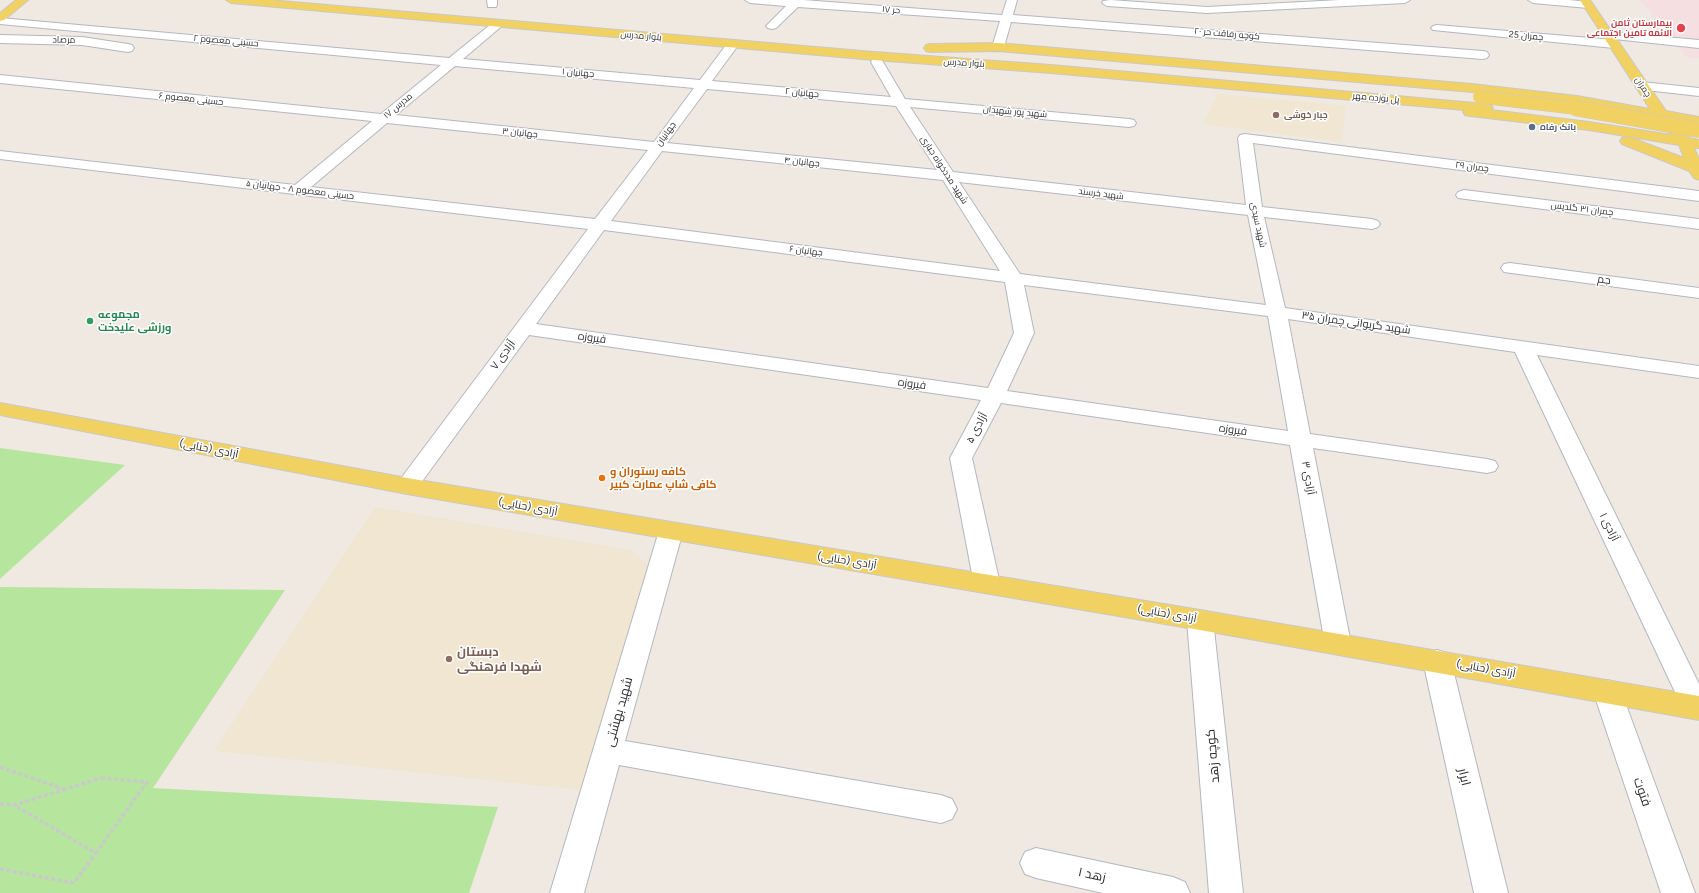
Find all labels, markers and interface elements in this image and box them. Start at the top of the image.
street label: حر ۱۷ [881,4,901,16]
place label: بیمارستان ثامن الائمه تامین اجتماعی [1587,18,1672,39]
marker: بیمارستان ثامن الائمه تامین اجتماعی [1675,22,1687,34]
street label: کوچه رفاقت حر ۲۰ [1194,26,1260,42]
street label: بلوار مدرس [620,29,662,43]
street label: چمران 25 [1508,29,1544,43]
street label: حسینی معصوم ۲ [193,33,259,49]
street label: مرصاد [52,34,76,46]
street label: بلوار مدرس [943,56,985,70]
street label: جهانیان ۱ [561,66,595,80]
street label: چمران [1632,75,1654,99]
street label: جهانیان ۲ [784,86,820,100]
street label: حسینی معصوم ۶ [158,90,224,108]
street label: مدرس ۱۷ [381,91,415,121]
street label: پل نوزده مهر [1352,91,1400,105]
street label: شهید پور شهیدان [982,104,1048,120]
marker: جبار خوشی [1271,110,1281,120]
place label: جبار خوشی [1284,110,1328,120]
street label: جهانیان [654,120,678,148]
marker: بانک رفاه [1527,122,1537,132]
place label: بانک رفاه [1540,122,1576,132]
street label: جهانیان ۳ [502,126,538,140]
street label: شهید مددخواه جباری [918,134,970,206]
street label: جهانیان ۴ [784,155,820,169]
street label: چمران ۲۹ [1455,160,1489,174]
street label: حسینی معصوم ۸ - جهانیان ۵ [245,178,355,202]
street label: شهید خرسند [1078,186,1124,202]
street label: چمران ۳۱ گلدیس [1550,200,1614,218]
street label: شهید سیدی [1248,201,1268,249]
street label: جهانیان ۶ [789,244,823,258]
street label: جم [1597,273,1611,287]
place label: مجموعه ورزشی علیدخت [98,308,171,334]
street label: شهید گریوانی چمران ۳۵ [1301,309,1411,337]
marker: مجموعه ورزشی علیدخت [85,316,95,326]
street label: فیروزه [577,329,607,347]
street label: آزادی ۷ [488,338,518,372]
street label: فیروزه [897,375,927,393]
street label: آزادی ۵ [963,410,991,446]
street label: فیروزه [1218,421,1248,439]
street label: آزادی (حنایی) [178,437,240,461]
street label: آزادی ۳ [1299,460,1317,496]
place label: کافه رستوران و کافی شاپ عمارت کبیر [610,465,717,491]
marker: کافه رستوران و کافی شاپ عمارت کبیر [597,473,607,483]
street label: آزادی (حنایی) [497,495,559,519]
street label: آزادی ۱ [1596,511,1622,543]
street label: آزادی (حنایی) [816,550,878,572]
street label: آزادی (حنایی) [1136,602,1198,626]
place label: دبستان شهدا فرهنگی [457,644,542,675]
marker: دبستان شهدا فرهنگی [444,654,454,664]
street label: آزادی (حنایی) [1455,657,1517,681]
street label: شهید بهشتی [602,675,636,749]
street label: کوچه زهد [1203,728,1223,784]
street label: ابرار [1454,767,1474,787]
street label: فتوت [1630,776,1654,808]
street label: زهد ۱ [1077,864,1107,886]

